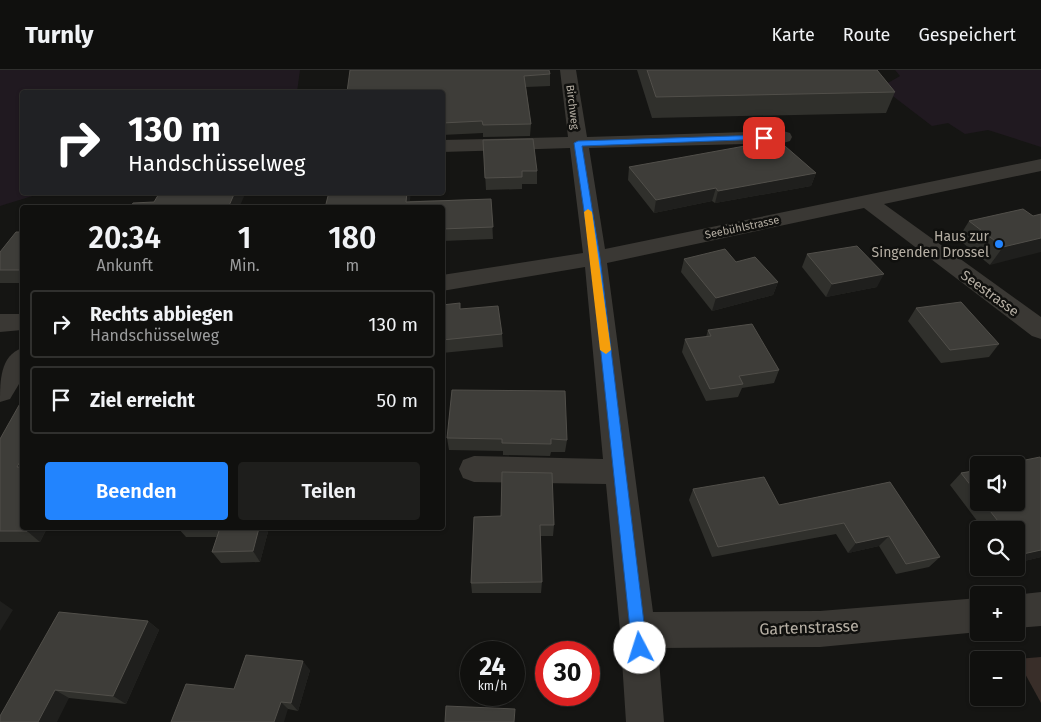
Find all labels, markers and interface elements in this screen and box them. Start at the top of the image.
text: Turnly [25,21,94,49]
text: Karte [772,24,815,46]
text: Route [843,24,890,46]
text: Gespeichert [918,24,1016,46]
street label: Birchweg [563,84,582,130]
text: 130 m [128,108,221,150]
icon: right [45,110,110,175]
pin [743,117,785,159]
icon: arrive [750,124,778,152]
text: Handschüsselweg [128,150,305,177]
street label: Seebühlstrasse [704,213,780,242]
text: 20:34 [89,220,161,256]
text: 1 [238,220,251,256]
text: 180 [328,220,376,256]
place label: Haus zur Singenden Drossel [872,228,990,261]
marker: Haus zur Singenden Drossel [993,238,1005,250]
text: Ankunft [97,256,153,275]
text: Min. [229,256,260,275]
text: m [345,256,359,275]
street label: Seestrasse [957,267,1022,320]
text: Rechts abbiegen [90,303,233,326]
icon: right [47,310,75,338]
text: 130 m [368,313,418,336]
text: Handschüsselweg [90,326,219,345]
icon: arrive [47,386,75,414]
text: Ziel erreicht [90,389,195,412]
text: 50 m [377,389,418,412]
map controls [970,456,1025,706]
button: sound [970,456,1025,511]
button: Beenden [45,462,228,520]
button: Teilen [238,462,420,520]
button: search [970,521,1025,576]
button: + [970,586,1025,641]
street label: Gartenstrasse [759,616,859,639]
position arrow [613,621,665,673]
speed limit sign: 30 [535,641,600,706]
button: − [970,651,1025,706]
text: 24 [479,652,506,682]
text: km/h [478,679,507,693]

